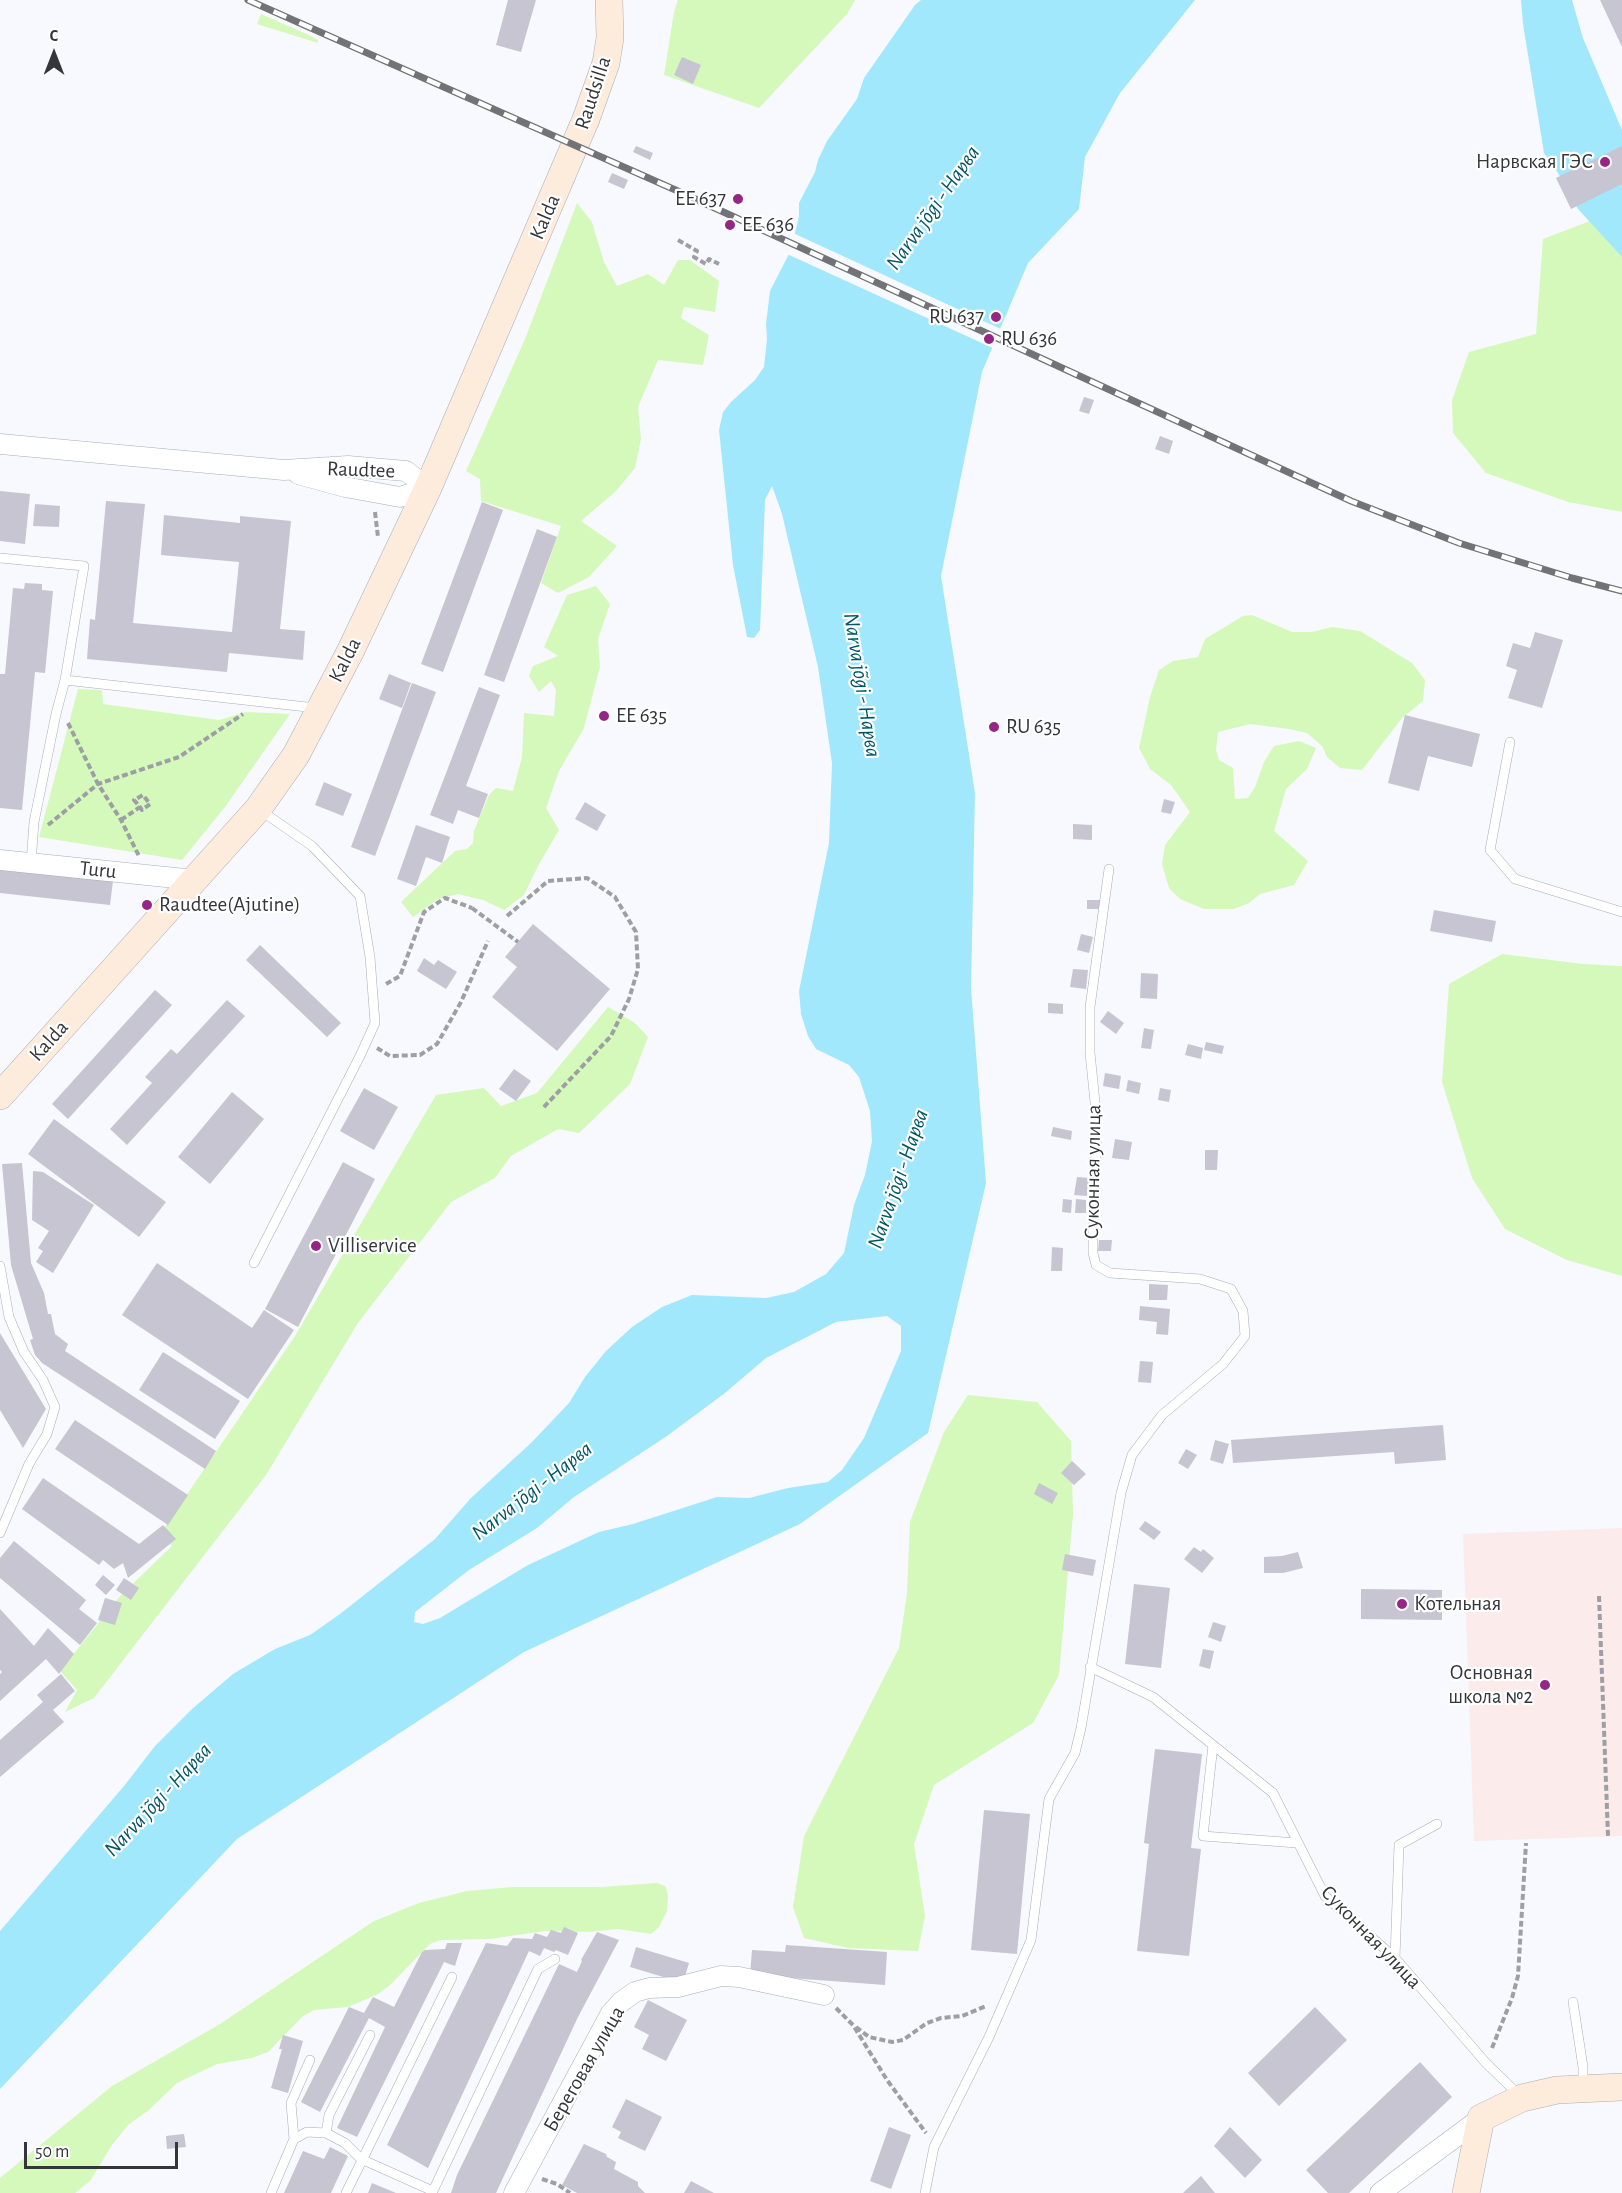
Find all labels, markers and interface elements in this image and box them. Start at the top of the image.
north arrow [24,24,84,84]
text: С [50,28,58,44]
street label: Raudsilla [569,53,617,133]
water label: Narva jõgi - Нарва [880,141,986,275]
place label: Нарвская ГЭС [1476,149,1593,175]
marker: Нарвская ГЭС [1598,155,1612,169]
place label: EE 637 [675,186,726,212]
street label: Kalda [524,191,566,243]
marker: EE 637 [731,192,745,206]
place label: EE 636 [742,212,794,238]
marker: EE 636 [723,218,737,232]
place label: RU 637 [929,304,984,330]
marker: RU 637 [989,310,1003,324]
place label: RU 636 [1001,326,1057,352]
marker: RU 636 [982,332,996,346]
street label: Raudtee [326,456,396,484]
water label: Narva jõgi - Нарва [838,611,886,759]
street label: Kalda [323,633,367,687]
place label: EE 635 [616,703,667,729]
marker: EE 635 [597,709,611,723]
place label: RU 635 [1006,714,1061,740]
marker: RU 635 [987,720,1001,734]
street label: Turu [78,856,118,884]
place label: Raudtee(Ajutine) [159,892,300,918]
marker: Raudtee(Ajutine) [140,898,154,912]
street label: Kalda [24,1015,74,1067]
street label: Суконная улица [1079,1104,1107,1240]
water label: Narva jõgi - Нарва [862,1106,934,1252]
place label: Villiservice [328,1233,417,1259]
marker: Villiservice [309,1239,323,1253]
water label: Narva jõgi - Нарва [466,1436,598,1546]
place label: Котельная [1414,1591,1501,1617]
marker: Котельная [1395,1597,1409,1611]
place label: Основная школа №2 [1448,1660,1533,1710]
marker: Основная школа №2 [1538,1678,1552,1692]
water label: Narva jõgi - Нарва [99,1738,217,1862]
street label: Суконная улица [1315,1880,1427,1994]
street label: Береговая улица [538,2002,630,2136]
scale bar [27,2130,182,2168]
text: 50 m [35,2143,69,2161]

